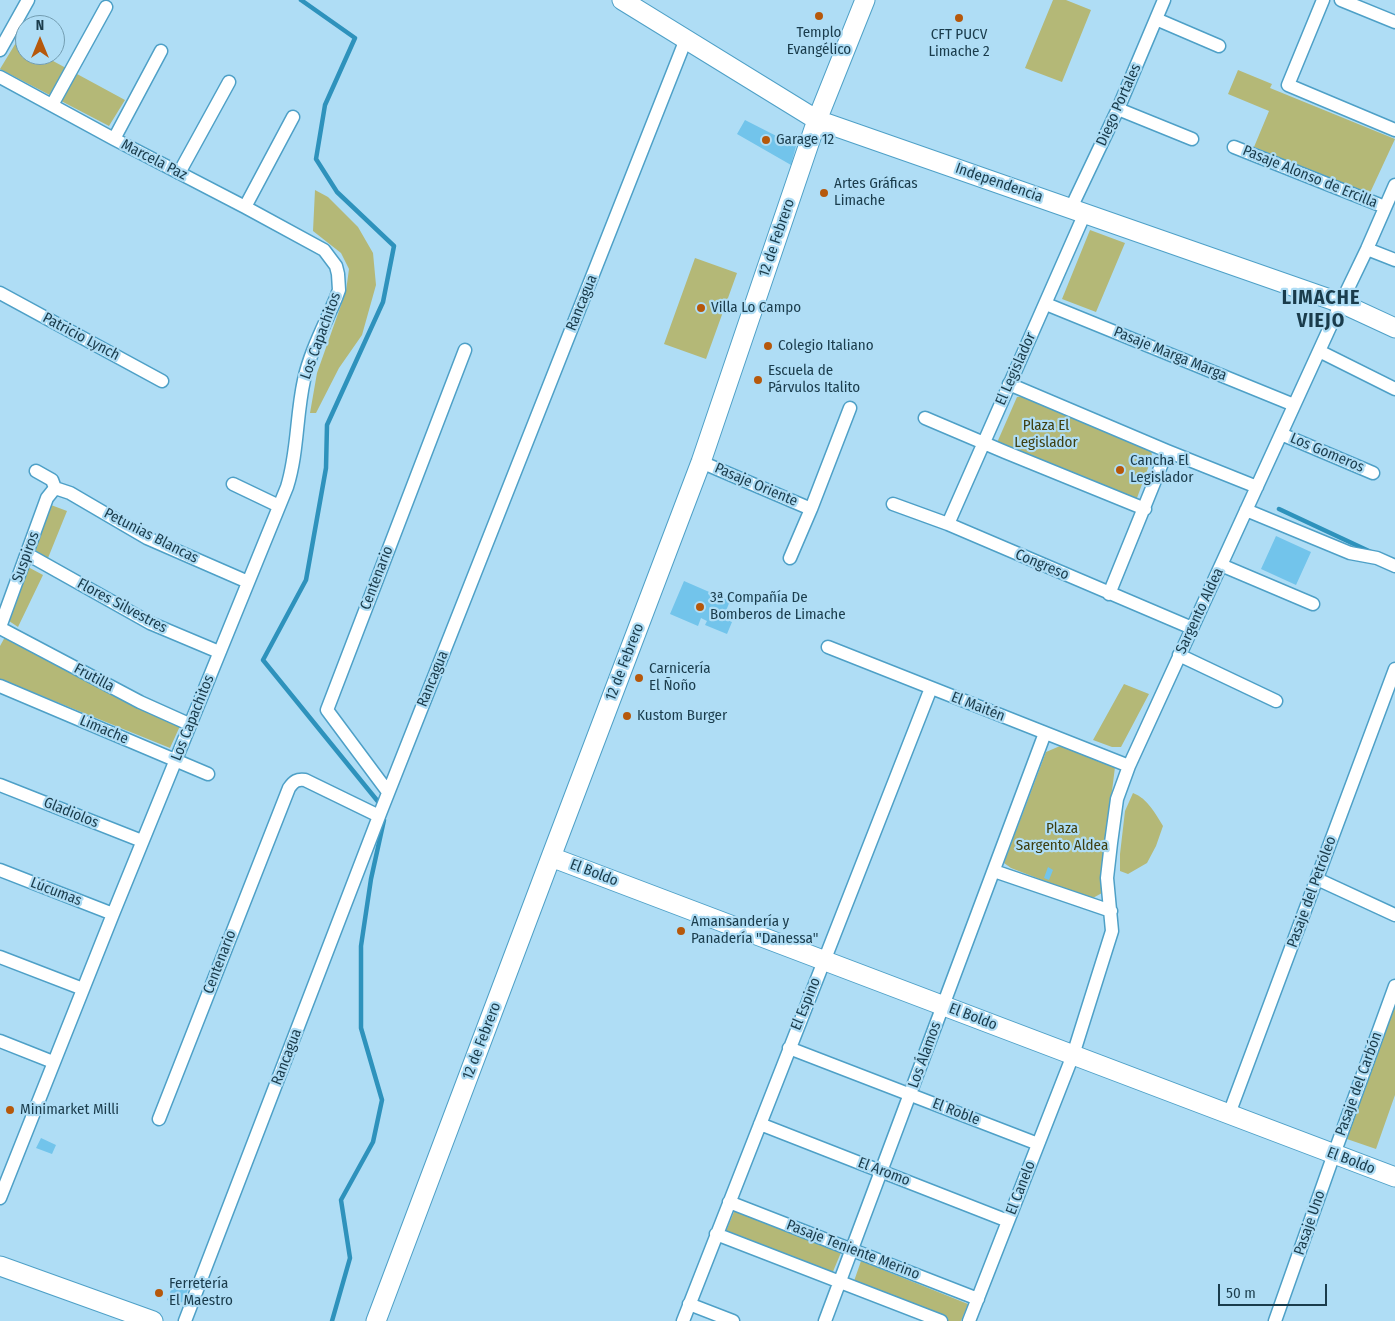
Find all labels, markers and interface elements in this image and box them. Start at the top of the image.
marker: Templo Evangélico [813,10,825,22]
marker: CFT PUCV Limache 2 [953,12,965,24]
north arrow [15,15,65,65]
text: N [36,17,44,34]
place label: Templo Evangélico [787,24,851,59]
place label: CFT PUCV Limache 2 [928,26,990,61]
street label: Diego Portales [1093,61,1145,149]
place label: Garage 12 [776,131,834,149]
marker: Garage 12 [760,134,772,146]
street label: Marcela Paz [118,136,190,184]
street label: Pasaje Alonso de Ercilla [1240,142,1380,212]
street label: Independencia [953,160,1045,206]
place label: Artes Gráficas Limache [834,175,918,210]
marker: Artes Gráficas Limache [818,187,830,199]
street label: 12 de Febrero [755,197,799,279]
street label: Rancagua [563,272,601,334]
district label: LIMACHE VIEJO [1281,286,1361,333]
street label: Los Capachitos [297,290,345,382]
place label: Villa Lo Campo [711,299,801,317]
marker: Villa Lo Campo [695,302,707,314]
street label: Patricio Lynch [39,309,123,365]
street label: Pasaje Marga Marga [1111,323,1229,385]
street label: El Legislador [992,330,1040,408]
place label: Colegio Italiano [778,337,874,355]
marker: Colegio Italiano [762,340,774,352]
place label: Escuela de Párvulos Italito [768,362,860,397]
marker: Escuela de Párvulos Italito [752,374,764,386]
park label: Plaza El Legislador [1014,417,1078,452]
street label: Los Gomeros [1287,429,1367,477]
place label: Cancha El Legislador [1130,452,1193,487]
street label: Pasaje Oriente [712,459,800,511]
marker: Cancha El Legislador [1114,464,1126,476]
street label: Petunias Blancas [101,504,201,568]
street label: Suspiros [9,529,43,585]
street label: Centenario [357,544,397,612]
street label: Congreso [1012,546,1072,584]
street label: Sargento Aldea [1172,565,1228,657]
street label: Flores Silvestres [74,575,170,637]
place label: 3ª Compañía De Bomberos de Limache [710,589,846,624]
marker: 3ª Compañía De Bomberos de Limache [694,601,706,613]
street label: 12 de Febrero [602,621,648,703]
street label: Rancagua [414,648,452,710]
street label: Frutilla [71,660,117,696]
place label: Carnicería El Ñoño [649,660,711,695]
street label: Los Capachitos [168,672,218,764]
marker: Carnicería El Ñoño [633,672,645,684]
street label: El Maitén [949,689,1007,725]
place label: Kustom Burger [637,707,727,725]
marker: Kustom Burger [621,710,633,722]
street label: Limache [77,712,131,748]
street label: Gladiolos [41,794,101,832]
park label: Plaza Sargento Aldea [1016,820,1108,855]
street label: Pasaje del Petróleo [1284,834,1340,950]
street label: El Boldo [567,856,621,890]
street label: Lúcumas [28,874,84,910]
place label: Amansandería y Panadería "Danessa" [691,913,818,948]
marker: Amansandería y Panadería "Danessa" [675,925,687,937]
street label: Centenario [200,928,240,996]
street label: El Espino [787,975,825,1033]
street label: 12 de Febrero [459,1000,505,1082]
street label: El Boldo [946,1000,1000,1034]
street label: Los Álamos [905,1019,945,1091]
street label: Rancagua [268,1026,306,1088]
street label: Pasaje del Carbón [1332,1030,1386,1138]
street label: El Roble [930,1095,982,1129]
place label: Minimarket Milli [20,1101,119,1119]
marker: Minimarket Milli [4,1104,16,1116]
street label: El Boldo [1324,1144,1378,1178]
street label: El Aromo [855,1154,913,1190]
street label: El Canelo [1003,1158,1039,1218]
street label: Pasaje Uno [1291,1188,1329,1258]
street label: Pasaje Teniente Merino [784,1216,922,1284]
scale bar [1220,1274,1329,1306]
place label: Ferretería El Maestro [169,1275,233,1310]
text: 50 m [1226,1284,1256,1302]
marker: Ferretería El Maestro [153,1287,165,1299]

